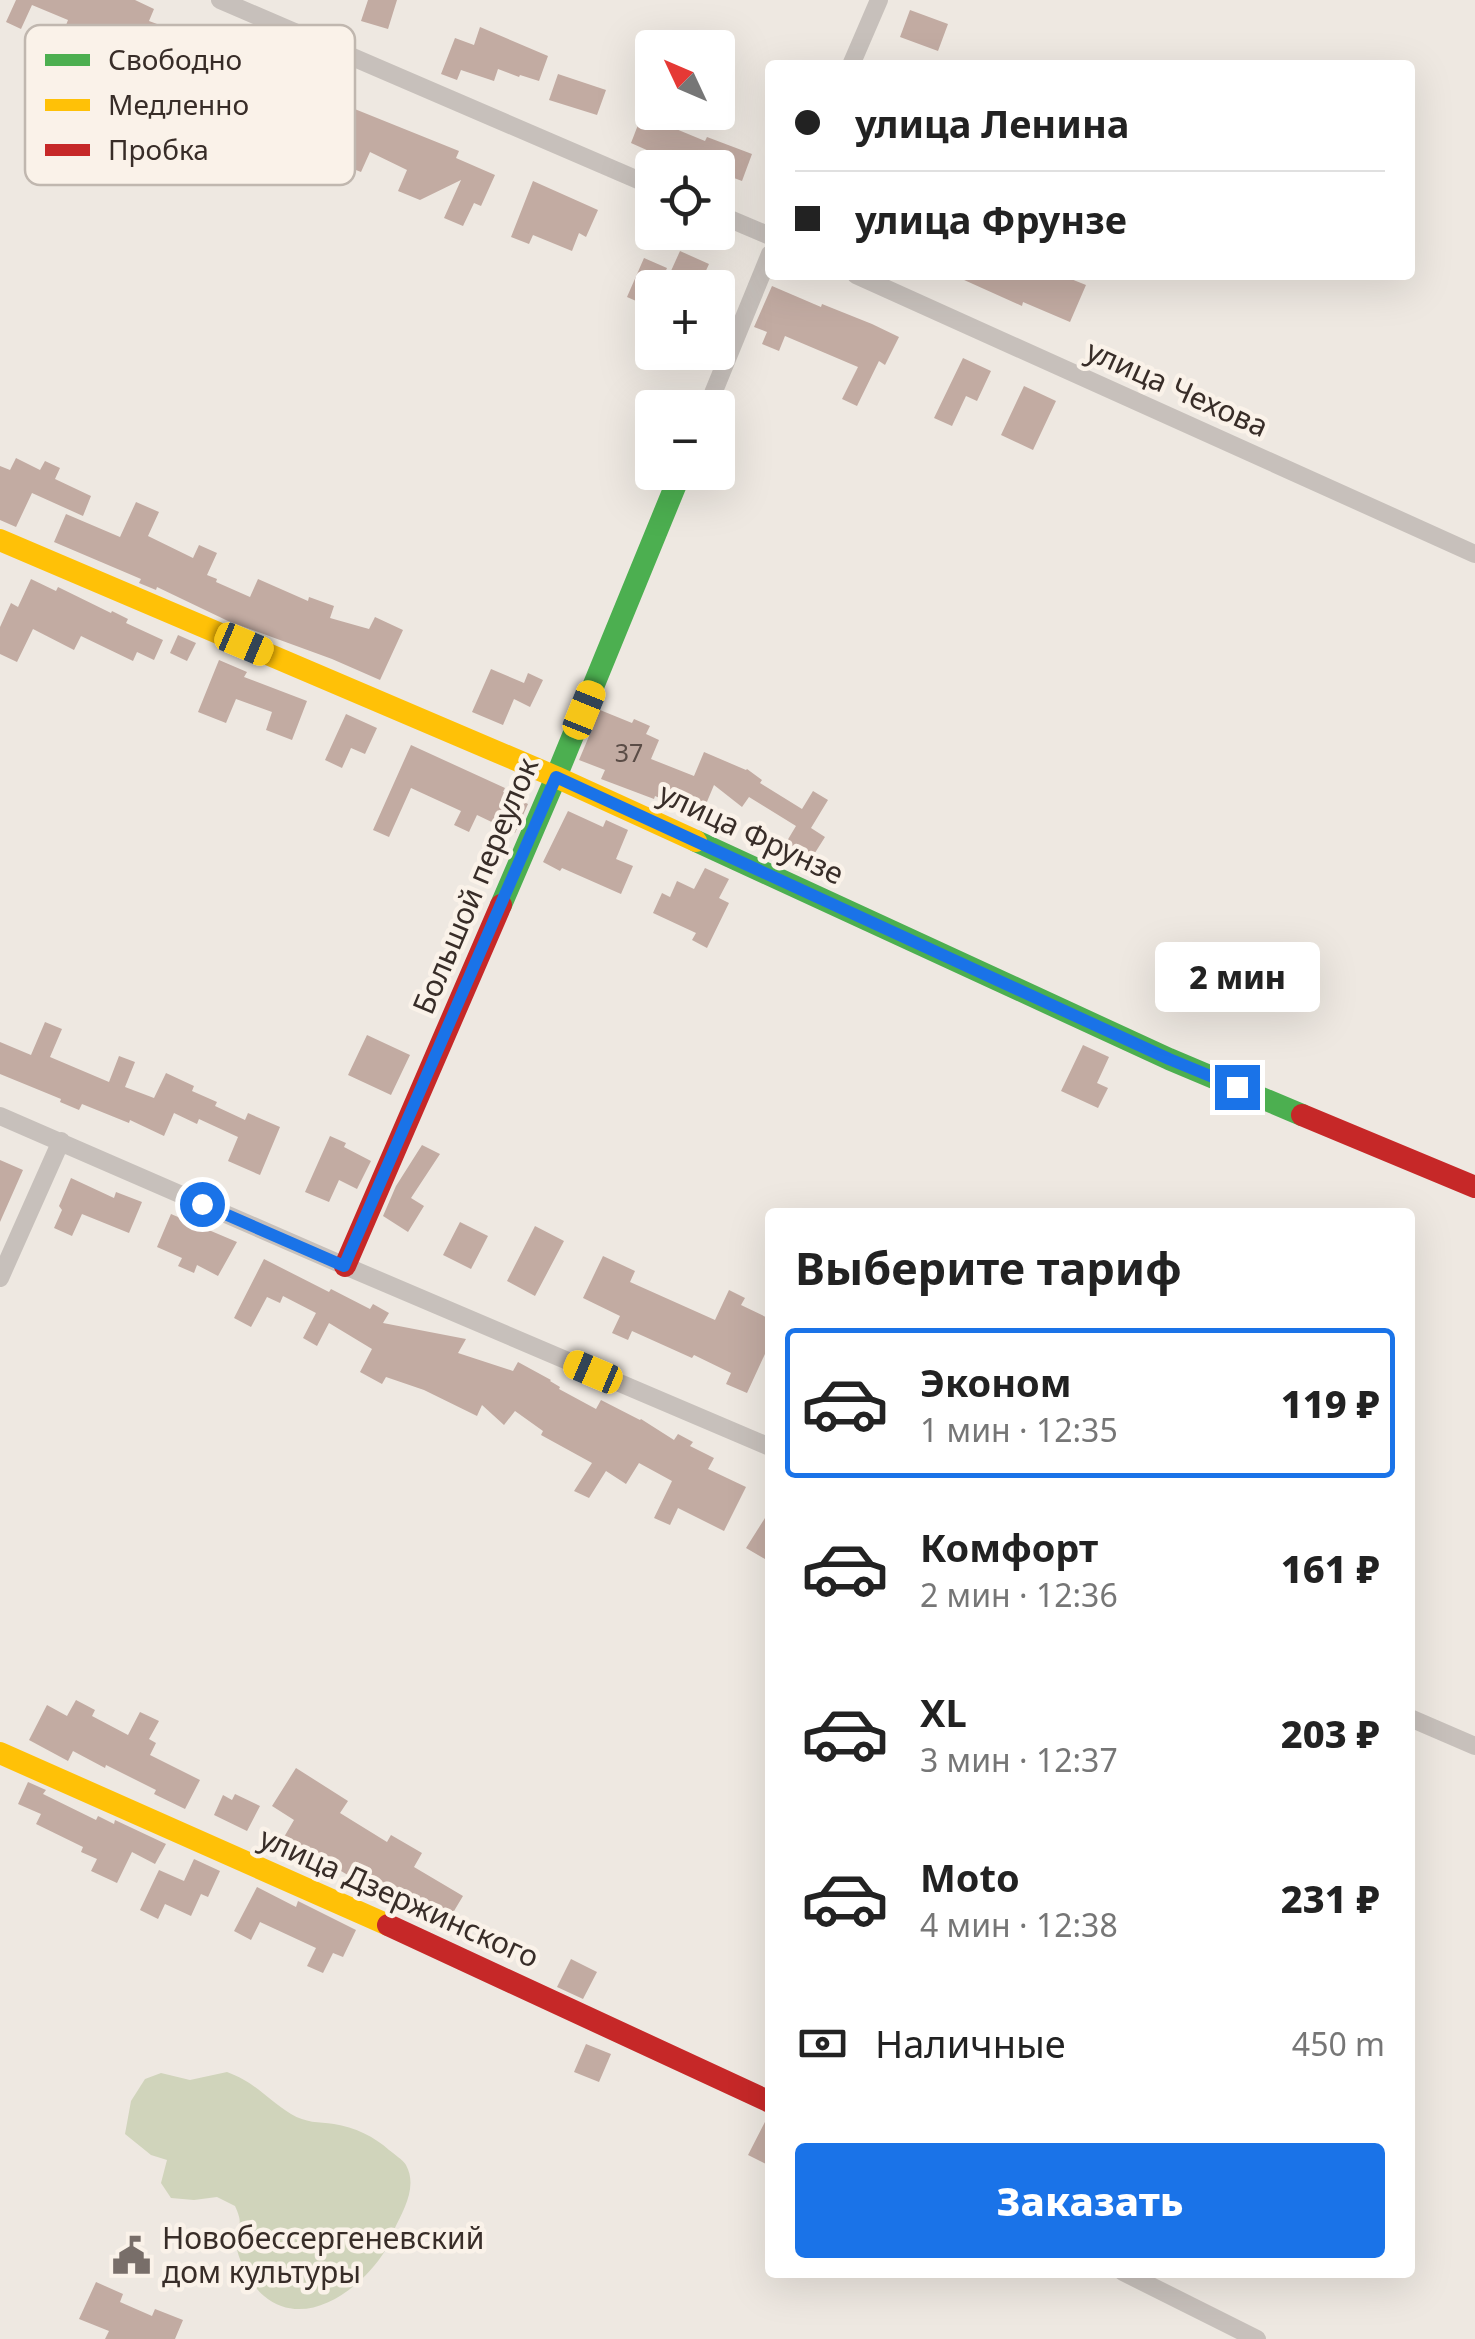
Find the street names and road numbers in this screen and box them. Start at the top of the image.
street label: улица Чехова [1080,329,1275,446]
street label: Большой переулок [402,751,547,1020]
street label: улица Фрунзе [653,772,851,893]
street label: улица Дзержинского [253,1816,546,1977]

